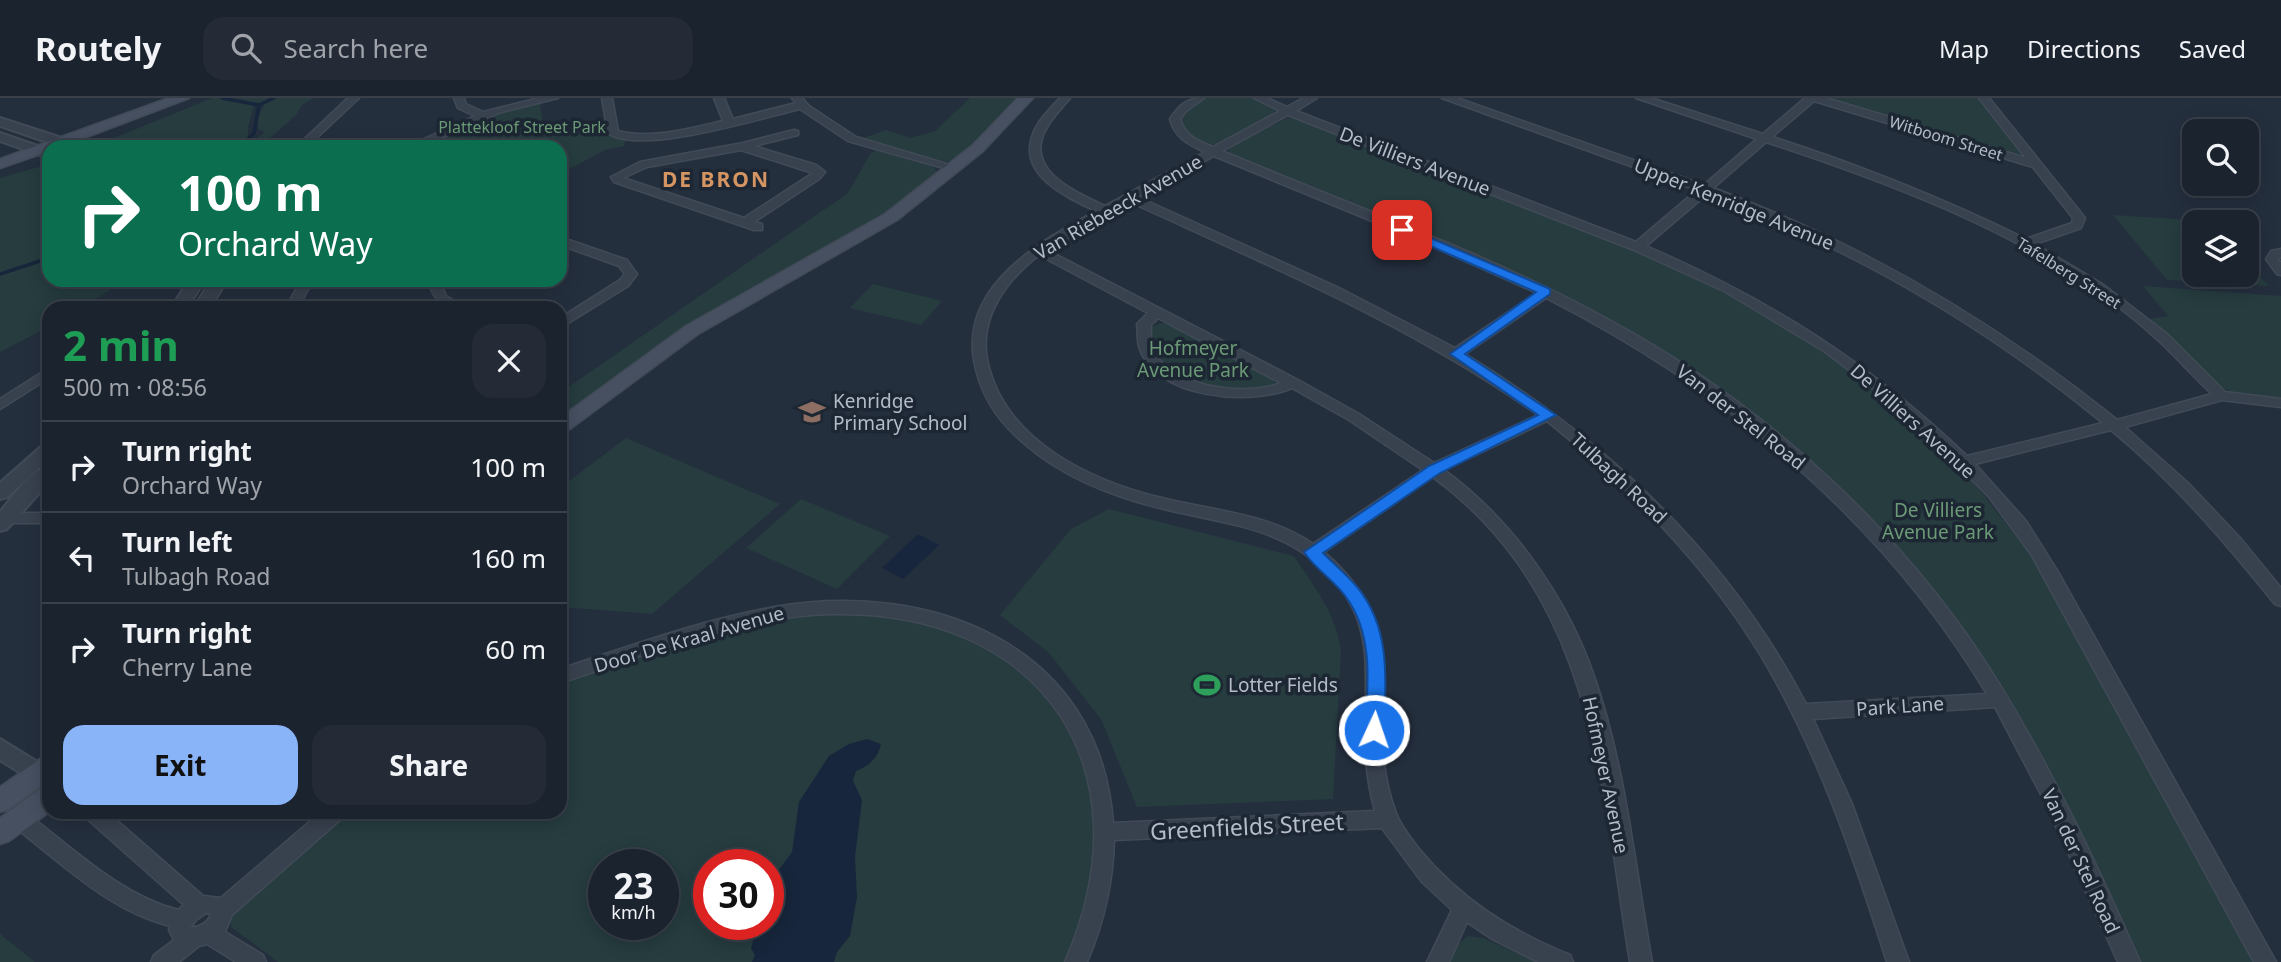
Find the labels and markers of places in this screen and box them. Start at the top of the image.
pin [1372,200,1432,260]
place label: Kenridge Primary School [833,388,967,436]
school or university icon: Kenridge Primary School [797,397,827,427]
sports icon: Lotter Fields [1192,670,1222,700]
place label: Lotter Fields [1228,672,1338,698]

